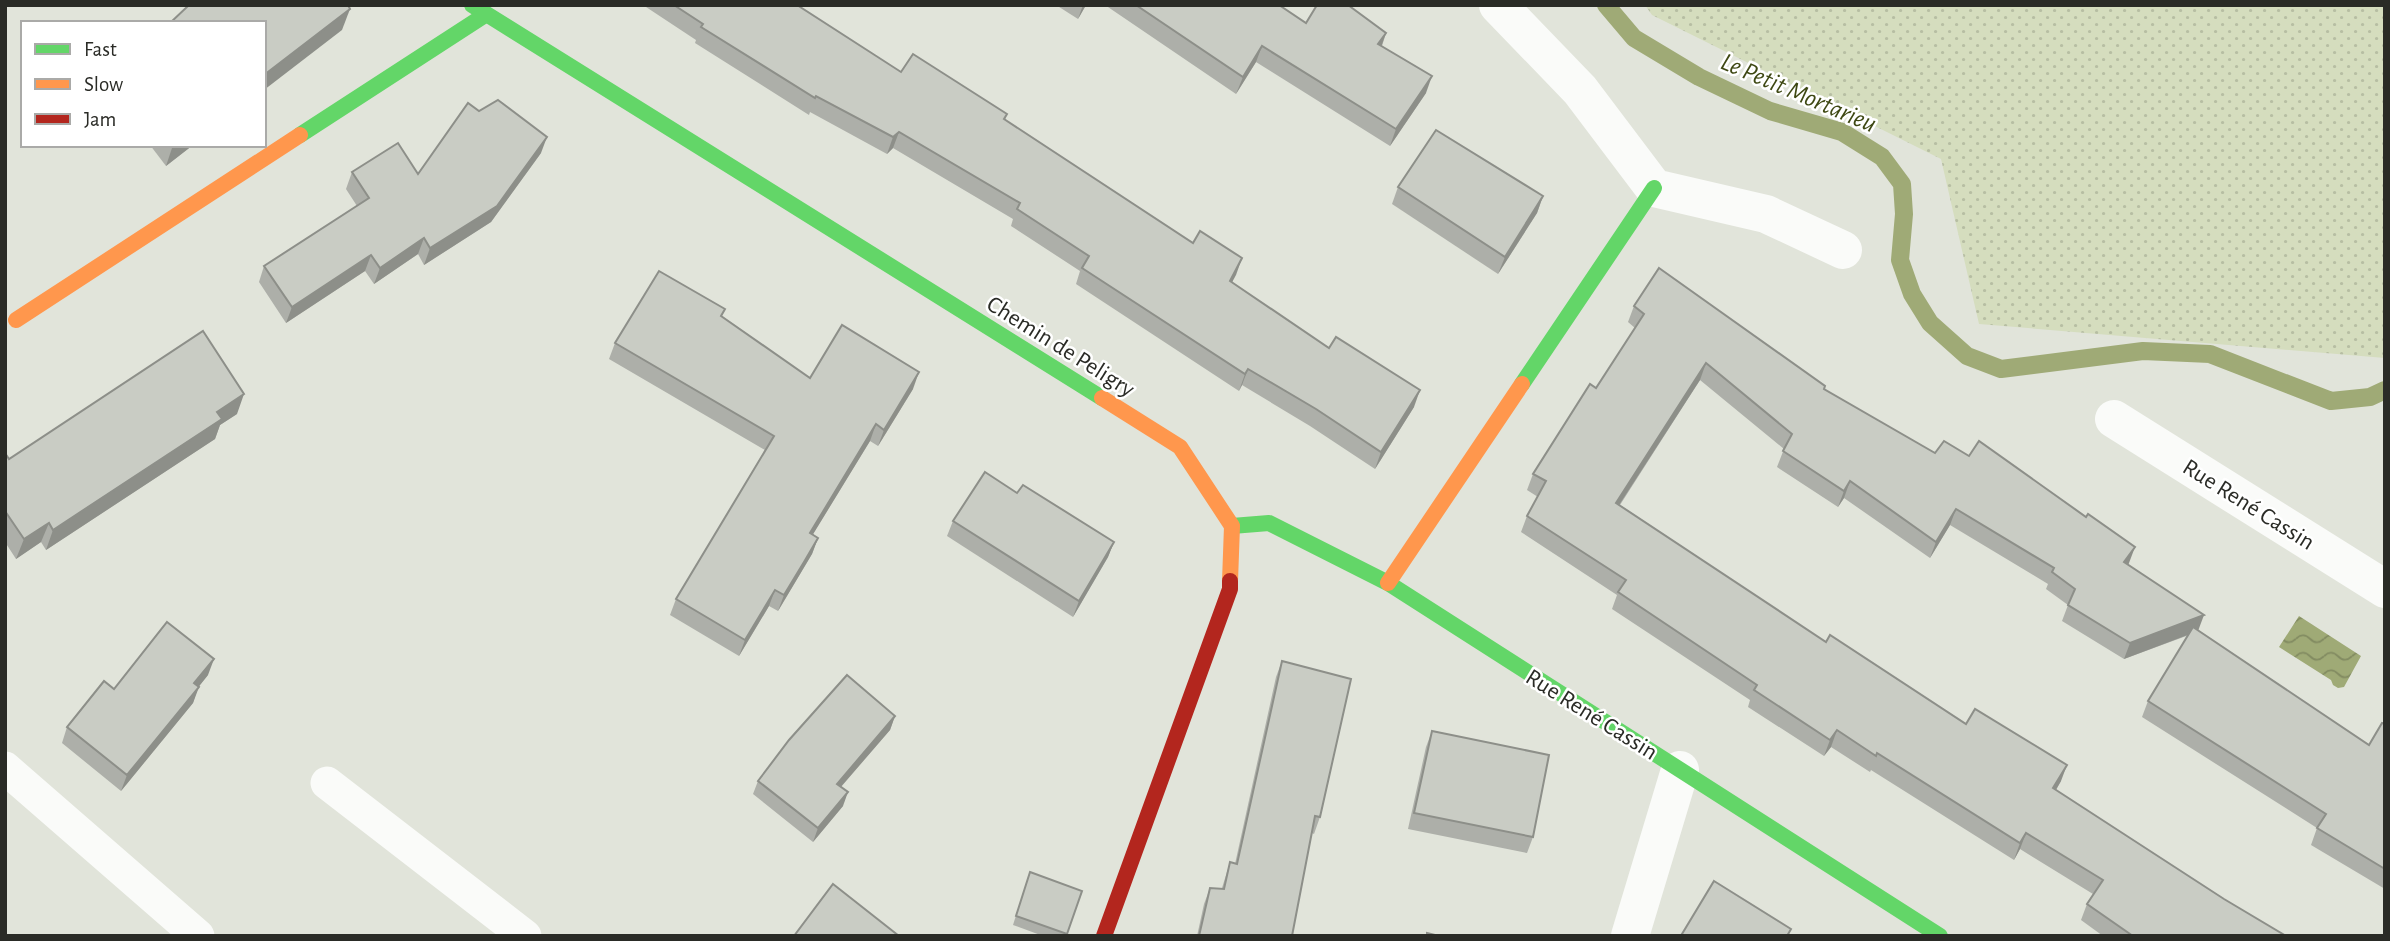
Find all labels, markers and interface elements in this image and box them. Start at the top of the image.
legend [21,21,266,147]
text: Fast [84,39,117,60]
water label: Le Petit Mortarieu [1717,48,1880,137]
text: Slow [84,74,123,95]
text: Jam [84,109,116,130]
street label: Chemin de Peligry [982,292,1139,402]
street label: Rue René Cassin [2178,455,2319,555]
street label: Rue René Cassin [1521,665,1662,765]

